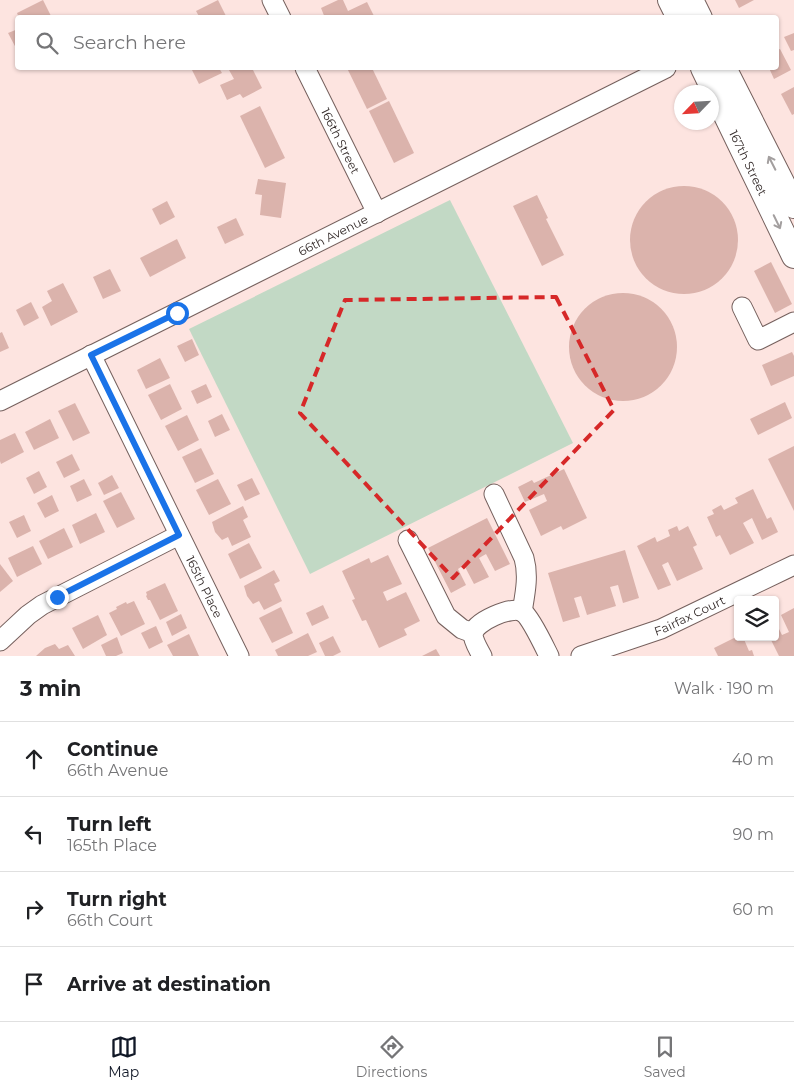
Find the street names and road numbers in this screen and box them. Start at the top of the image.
street label: 166th Street [318,105,364,176]
street label: 167th Street [727,127,771,198]
street label: 66th Avenue [295,211,370,258]
street label: 165th Place [183,553,226,620]
street label: Fairfax Court [652,592,727,638]

